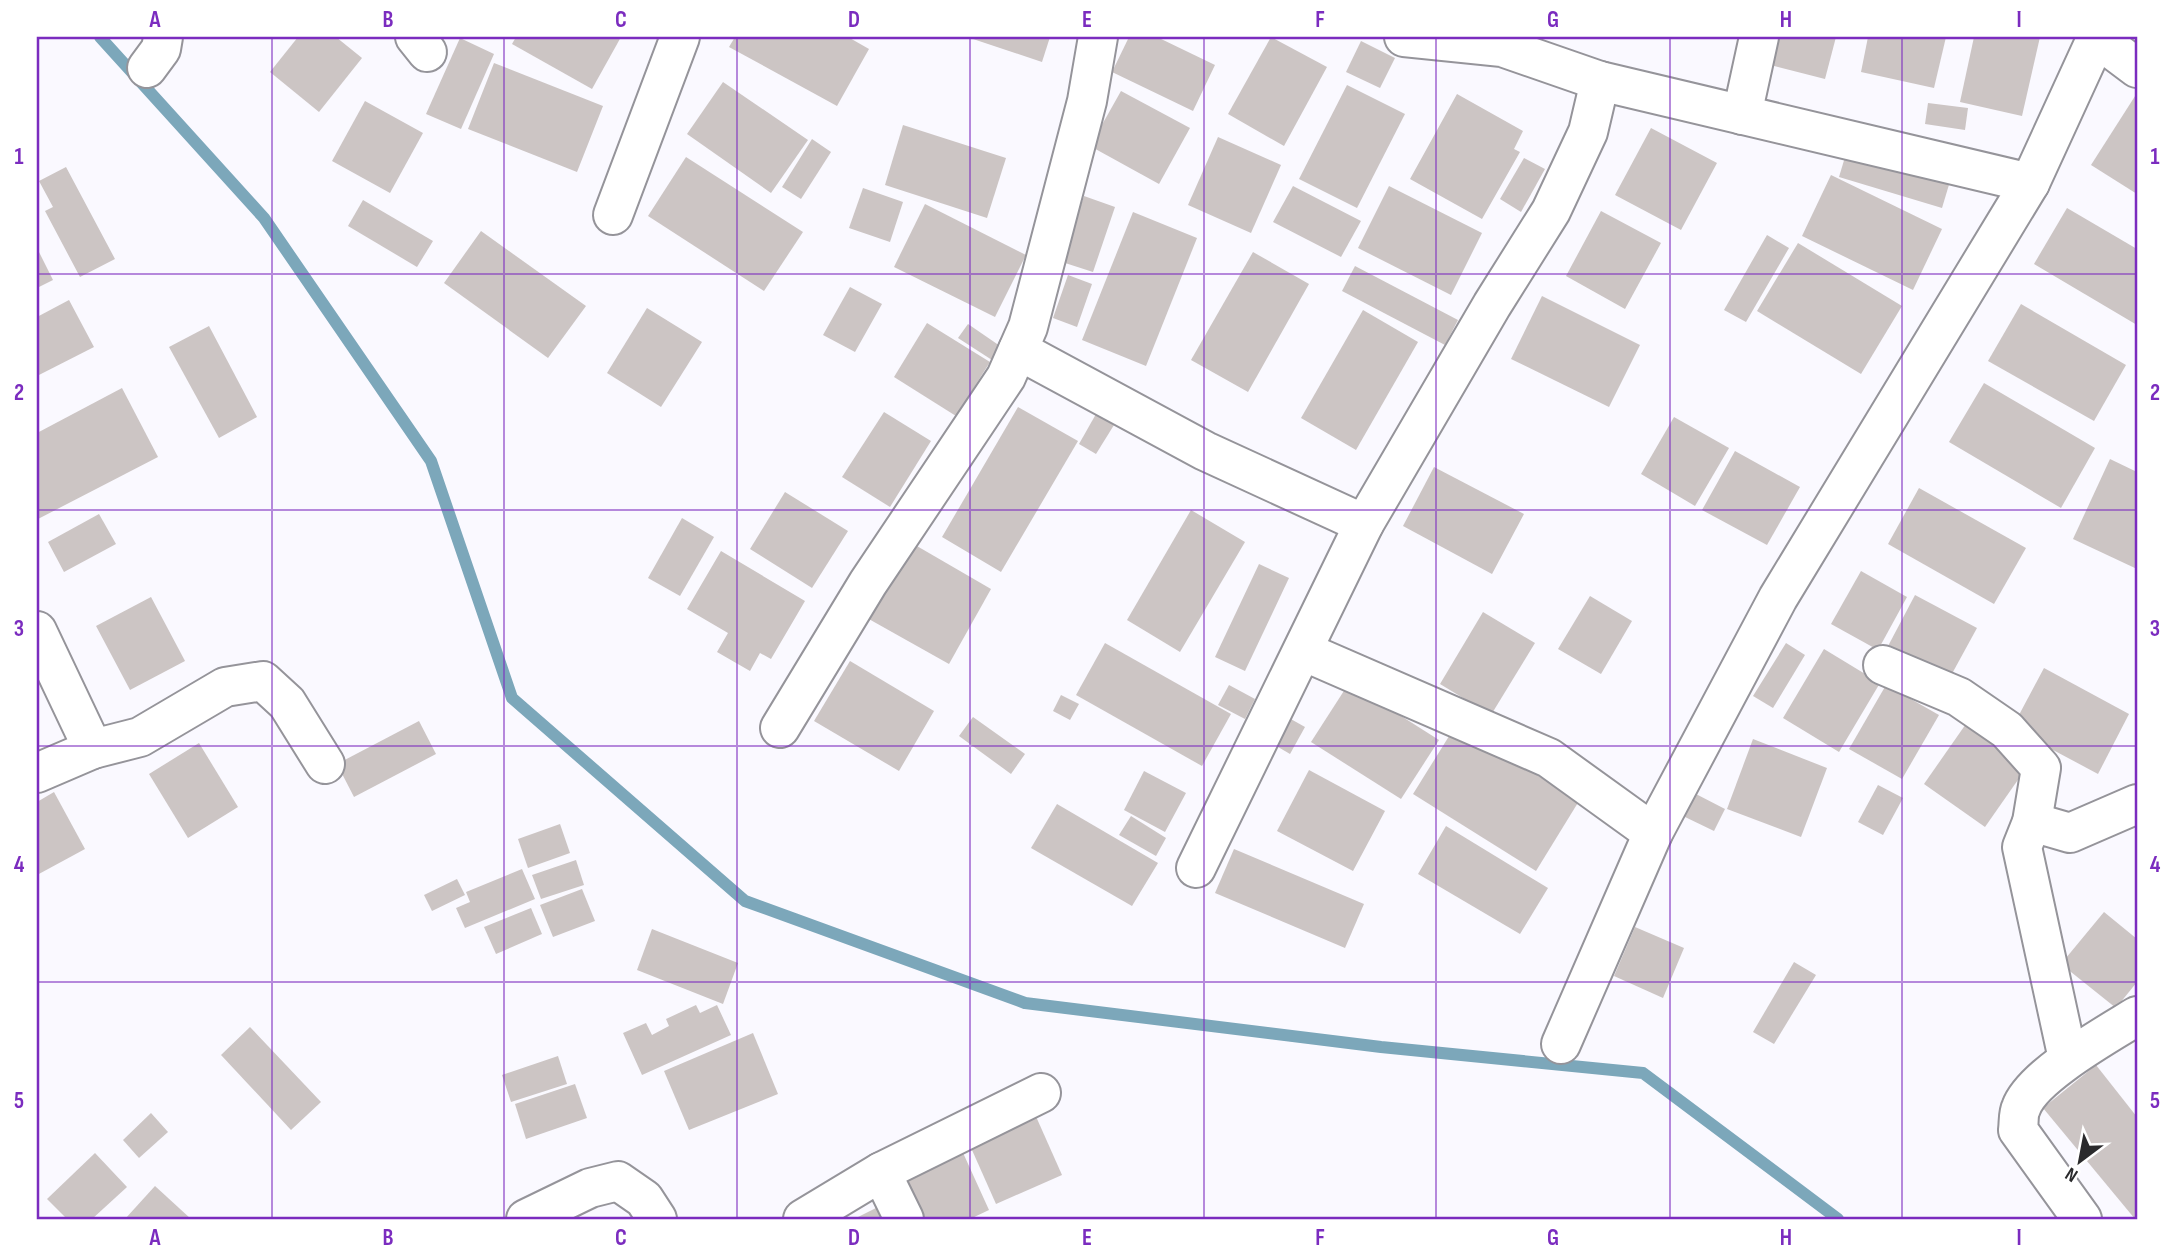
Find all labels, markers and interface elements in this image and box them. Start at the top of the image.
text: A [149,6,162,34]
text: B [383,6,394,34]
text: C [615,6,627,34]
text: D [848,6,860,34]
text: E [1082,6,1092,34]
text: F [1315,6,1325,34]
text: G [1547,6,1559,34]
text: H [1780,6,1792,34]
text: I [2016,6,2022,34]
text: 1 [14,143,24,171]
text: 1 [2150,143,2160,171]
text: 2 [14,379,24,407]
text: 2 [2150,379,2160,407]
text: 3 [14,615,24,643]
text: 3 [2150,615,2160,643]
text: 4 [14,851,25,879]
text: 4 [2150,851,2161,879]
text: 5 [14,1087,24,1115]
text: 5 [2150,1087,2160,1115]
north arrow [2044,1126,2114,1196]
text: N [2061,1162,2082,1187]
text: A [149,1224,162,1252]
text: B [383,1224,394,1252]
text: C [615,1224,627,1252]
text: D [848,1224,860,1252]
text: E [1082,1224,1092,1252]
text: F [1315,1224,1325,1252]
text: G [1547,1224,1559,1252]
text: H [1780,1224,1792,1252]
text: I [2016,1224,2022,1252]

